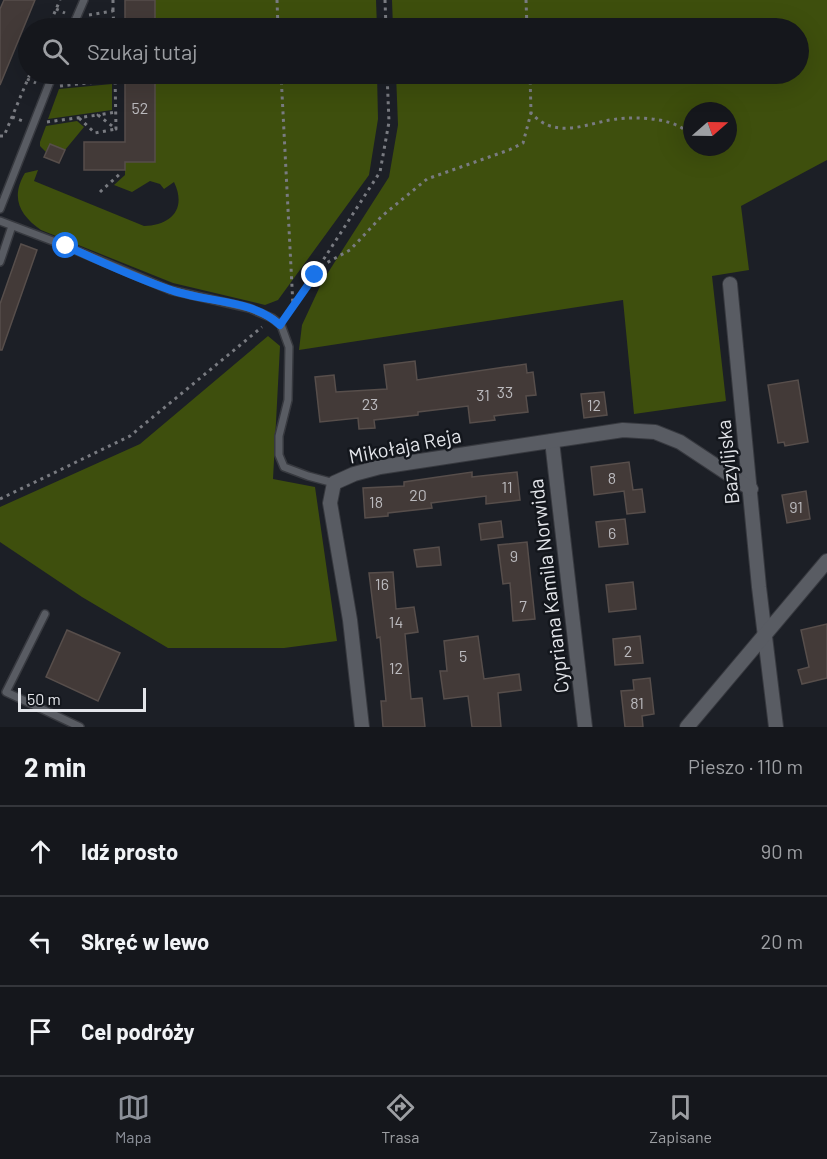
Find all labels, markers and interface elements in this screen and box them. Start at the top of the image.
search box [18,18,809,84]
icon: search [39,35,72,68]
text: Szukaj tutaj [87,38,198,64]
house number: 52 [132,98,148,117]
north arrow [683,102,737,156]
route start [52,232,78,258]
route end [301,261,327,287]
house number: 33 [497,382,513,401]
house number: 31 [476,385,490,404]
house number: 23 [362,394,378,413]
house number: 12 [587,395,601,414]
street label: Bazylijska [711,419,743,506]
street label: Mikołaja Reja [347,422,463,468]
house number: 8 [608,468,616,487]
house number: 11 [501,477,513,496]
street label: Cypriana Kamila Norwida [523,478,573,695]
house number: 20 [409,485,427,504]
house number: 18 [369,492,383,511]
house number: 91 [789,497,803,516]
house number: 6 [608,523,616,542]
house number: 9 [510,546,518,565]
house number: 16 [375,574,389,593]
house number: 7 [519,596,527,615]
house number: 14 [389,612,403,631]
house number: 2 [624,641,632,660]
house number: 5 [459,646,467,665]
house number: 12 [389,658,403,677]
scale bar [18,685,146,712]
text: 50 m [27,689,61,708]
house number: 81 [630,693,644,712]
text: 2 min [24,751,86,782]
text: Pieszo · 110 m [688,754,803,778]
icon: ahead [24,835,57,868]
text: Idź prosto [81,838,178,864]
text: 90 m [761,839,803,863]
icon: left [24,925,57,958]
text: Skręć w lewo [81,928,209,954]
text: 20 m [760,929,803,953]
icon: arrive [24,1015,57,1048]
text: Cel podróży [81,1018,195,1044]
tab: Mapa [115,1091,152,1146]
tab: Trasa [381,1091,419,1146]
tab: Zapisane [649,1091,712,1146]

